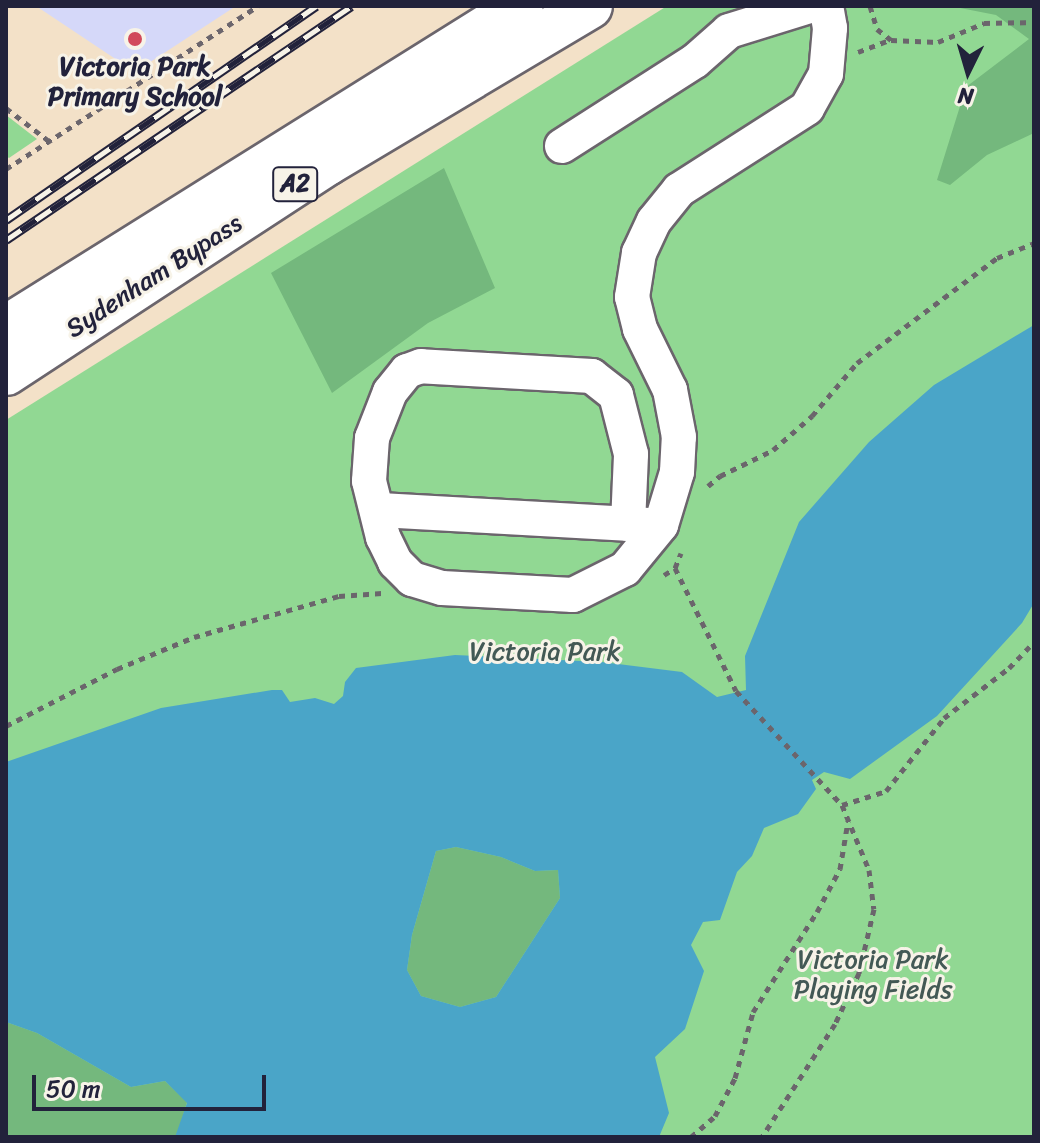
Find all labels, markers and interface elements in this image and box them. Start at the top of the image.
marker: Victoria Park Primary School [126,30,144,48]
north arrow [928,32,1008,112]
place label: Victoria Park Primary School [48,51,222,112]
text: N [957,76,975,116]
road number: A2 [271,164,319,204]
street label: Sydenham Bypass [60,207,248,345]
park label: Victoria Park [469,636,621,668]
park label: Victoria Park Playing Fields [794,944,952,1006]
scale bar [36,1059,270,1109]
text: 50 m [46,1068,101,1110]

